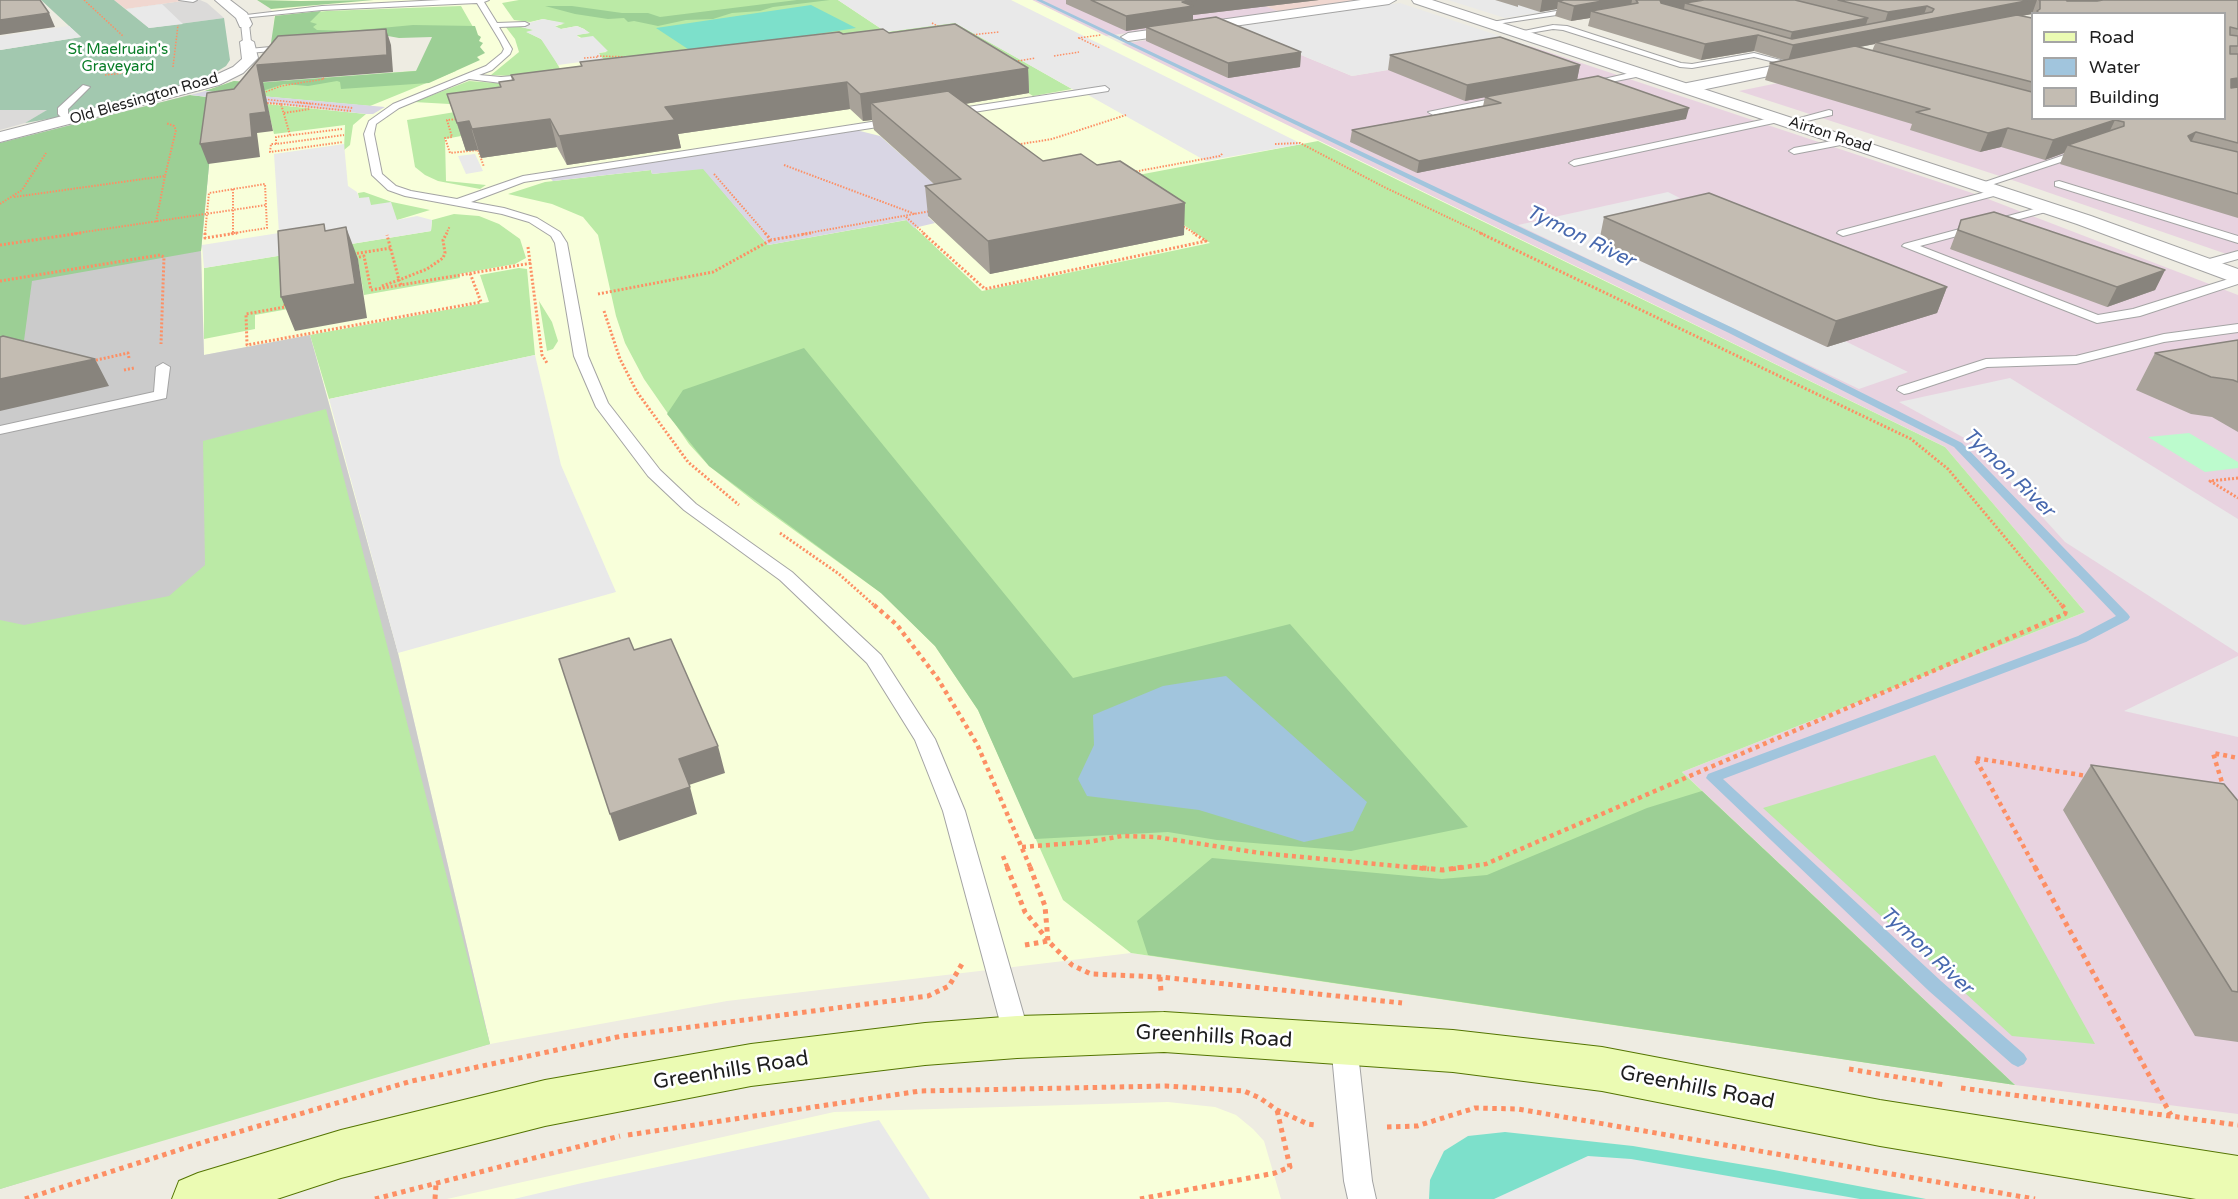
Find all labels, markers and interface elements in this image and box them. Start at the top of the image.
legend [2031,12,2226,120]
text: Road [2089,26,2134,48]
park label: St Maelruain's Graveyard [68,41,168,76]
text: Water [2089,56,2140,78]
street label: Old Blessington Road [68,69,220,129]
text: Building [2089,86,2159,108]
street label: Airton Road [1786,113,1874,157]
water label: Tymon River [1522,200,1638,274]
water label: Tymon River [1957,423,2059,523]
water label: Tymon River [1875,902,1977,1000]
street label: Greenhills Road [1135,1020,1293,1054]
street label: Greenhills Road [652,1046,810,1096]
street label: Greenhills Road [1618,1061,1776,1115]

